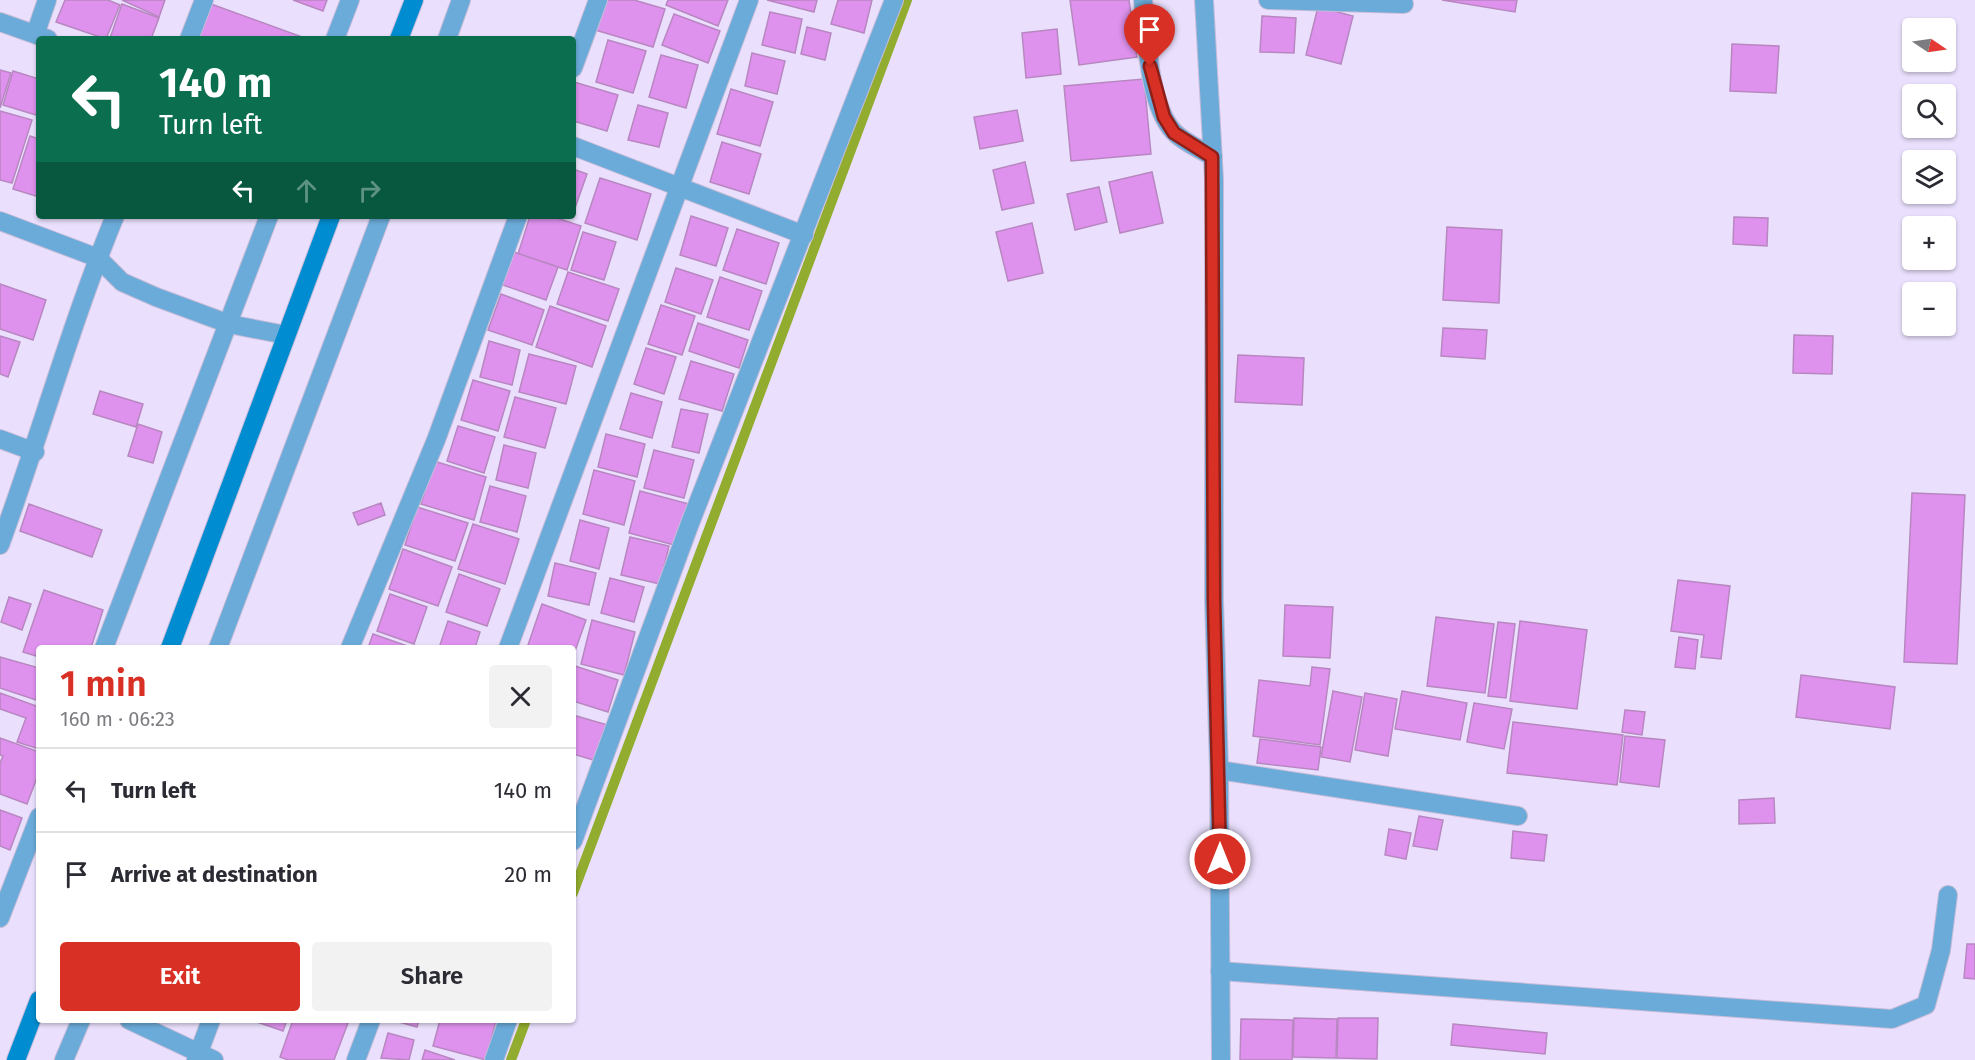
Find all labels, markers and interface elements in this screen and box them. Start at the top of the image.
pin [1124,4,1175,66]
icon: arrive [1133,13,1166,46]
north arrow [1902,18,1956,72]
map controls [1902,18,1956,336]
text: 140 m [159,58,272,108]
icon: left [60,60,138,138]
button: search [1902,84,1956,138]
text: Turn left [159,109,262,141]
button: layers [1902,150,1956,204]
icon: left [227,174,260,207]
icon: ahead [290,174,323,207]
icon: right [353,174,386,207]
button: + [1902,216,1956,270]
button: − [1902,282,1956,336]
text: 1 min [60,662,147,706]
button: close [489,665,552,728]
text: 160 m · 06:23 [60,707,175,731]
icon: left [60,774,93,807]
text: Turn left [111,777,196,804]
text: 140 m [494,777,552,804]
position arrow [1188,827,1252,891]
icon: arrive [60,858,93,891]
text: Arrive at destination [111,861,318,888]
text: 20 m [504,861,552,888]
button: Exit [60,942,300,1011]
button: Share [312,942,552,1011]

